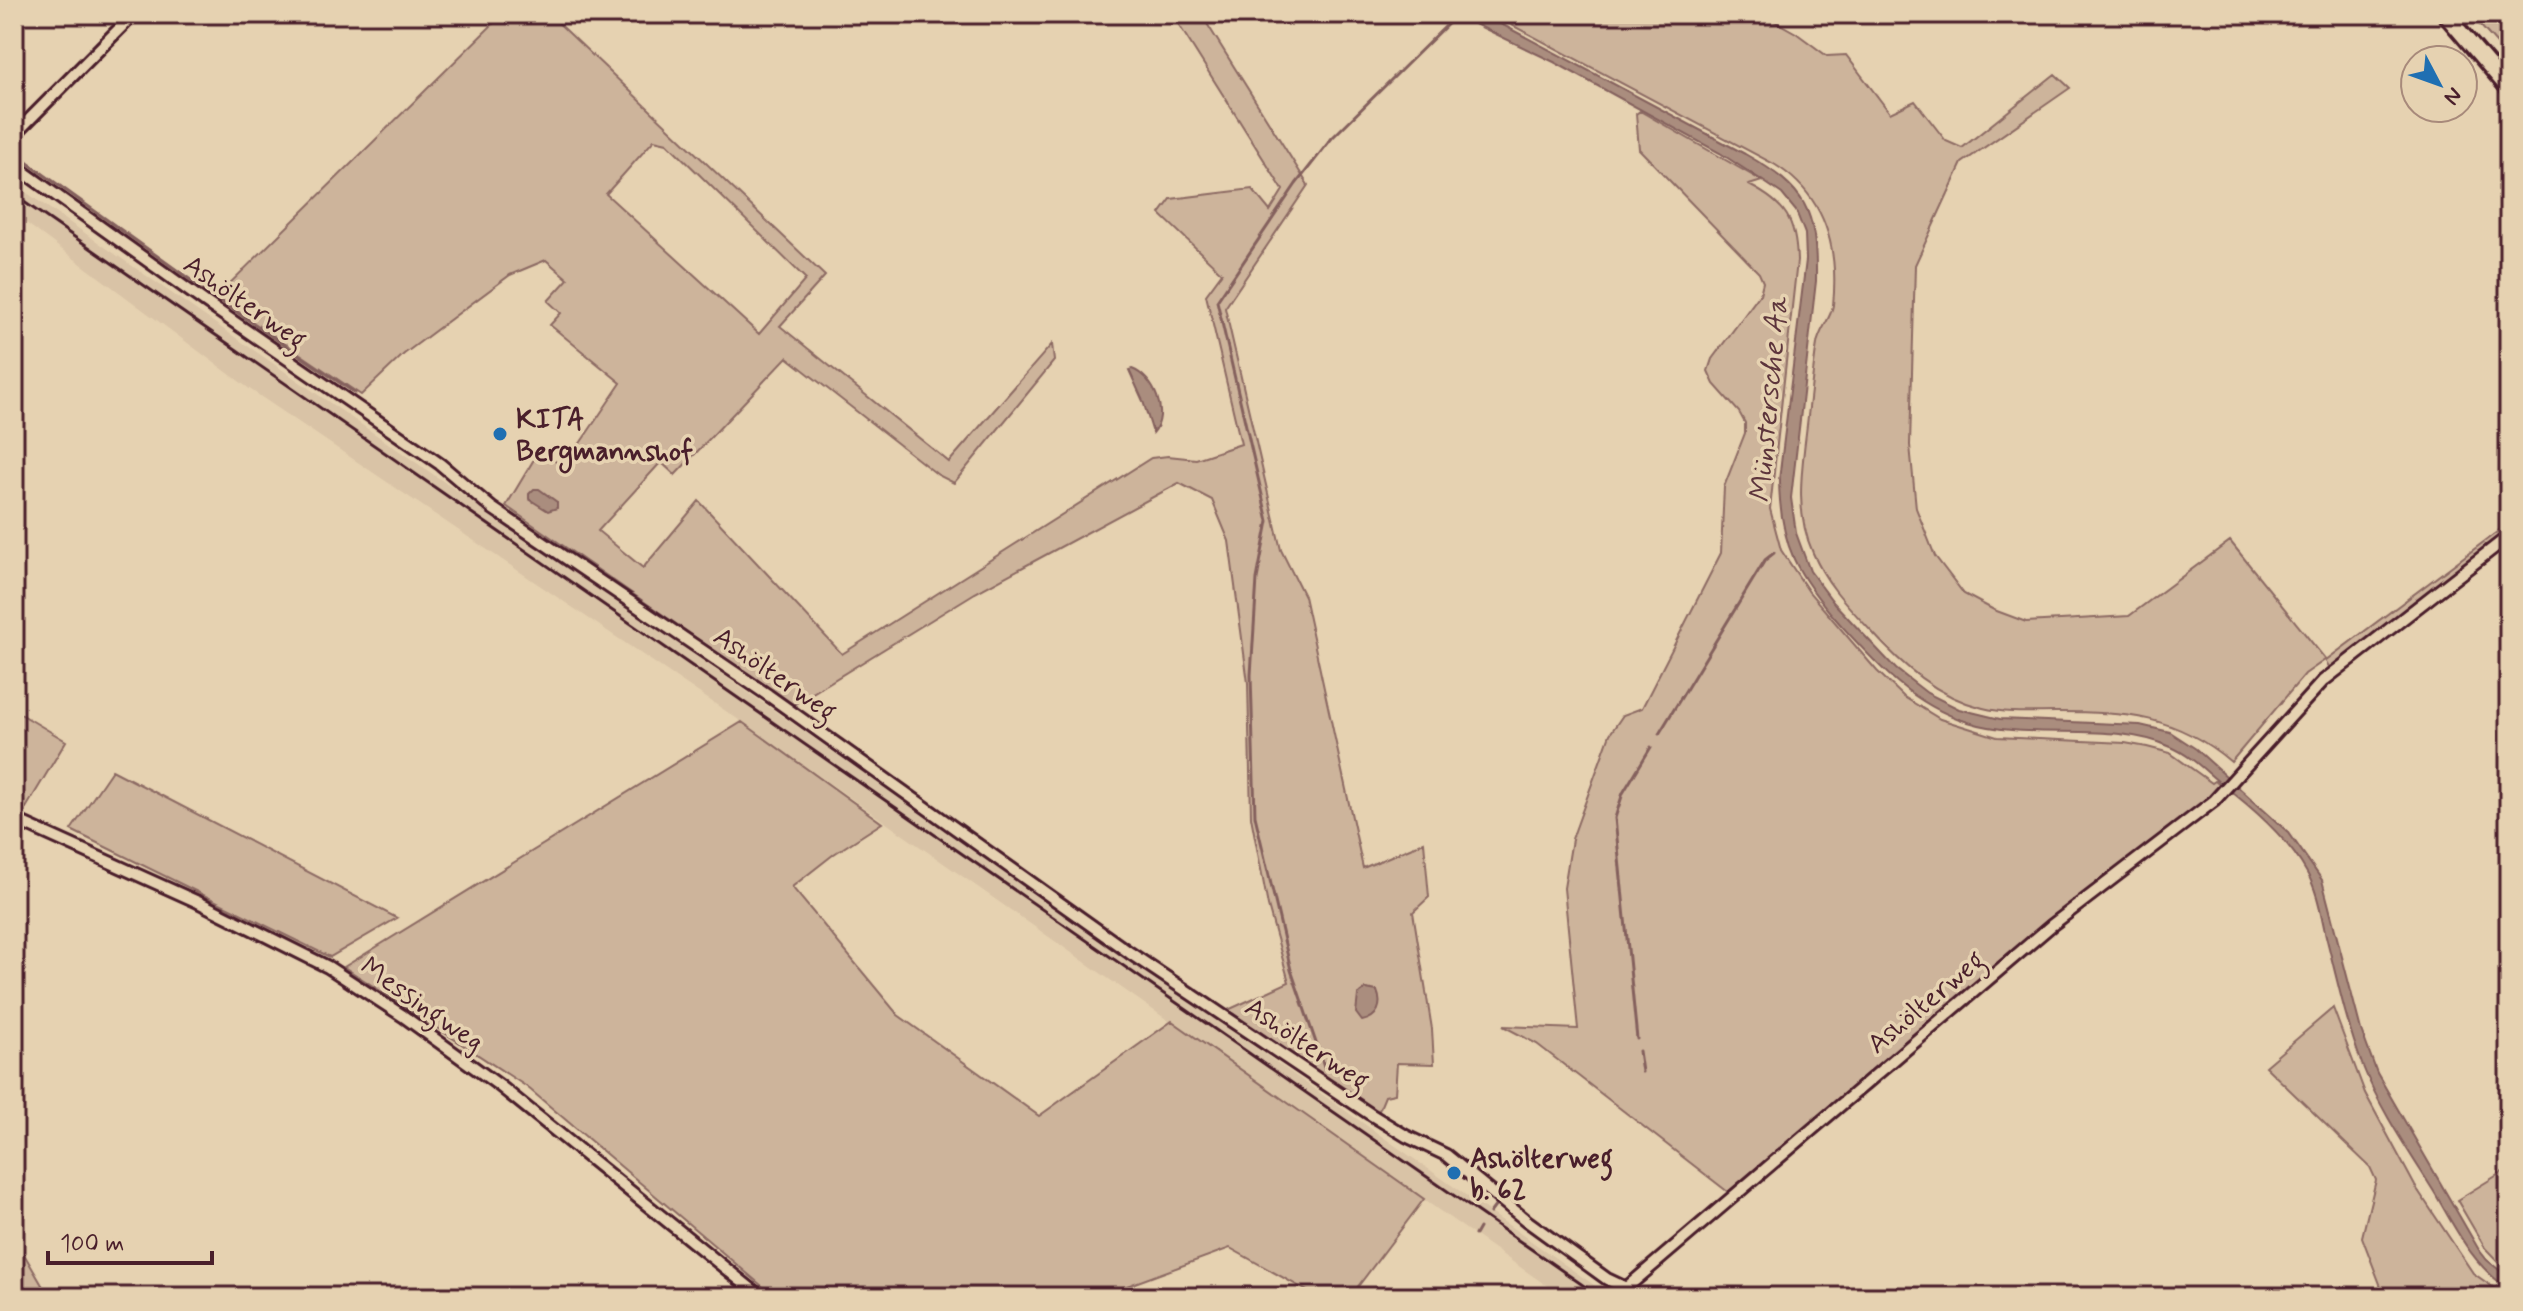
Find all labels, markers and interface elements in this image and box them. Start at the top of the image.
north arrow [2399,44,2479,124]
text: N [2437,81,2468,111]
street label: Ashölterweg [174,247,314,362]
water label: Münstersche Aa [1741,295,1798,505]
place label: KITA Bergmannshof [516,402,693,474]
marker: KITA Bergmannshof [491,425,509,443]
street label: Ashölterweg [704,619,844,734]
street label: Ashölterweg [1860,943,1995,1065]
street label: Messingweg [351,949,491,1064]
street label: Ashölterweg [1235,990,1376,1103]
place label: Ashölterweg b. 62 [1470,1141,1613,1210]
marker: Ashölterweg b. 62 [1445,1164,1463,1182]
scale bar [48,1215,212,1265]
text: 100 m [60,1229,124,1260]

